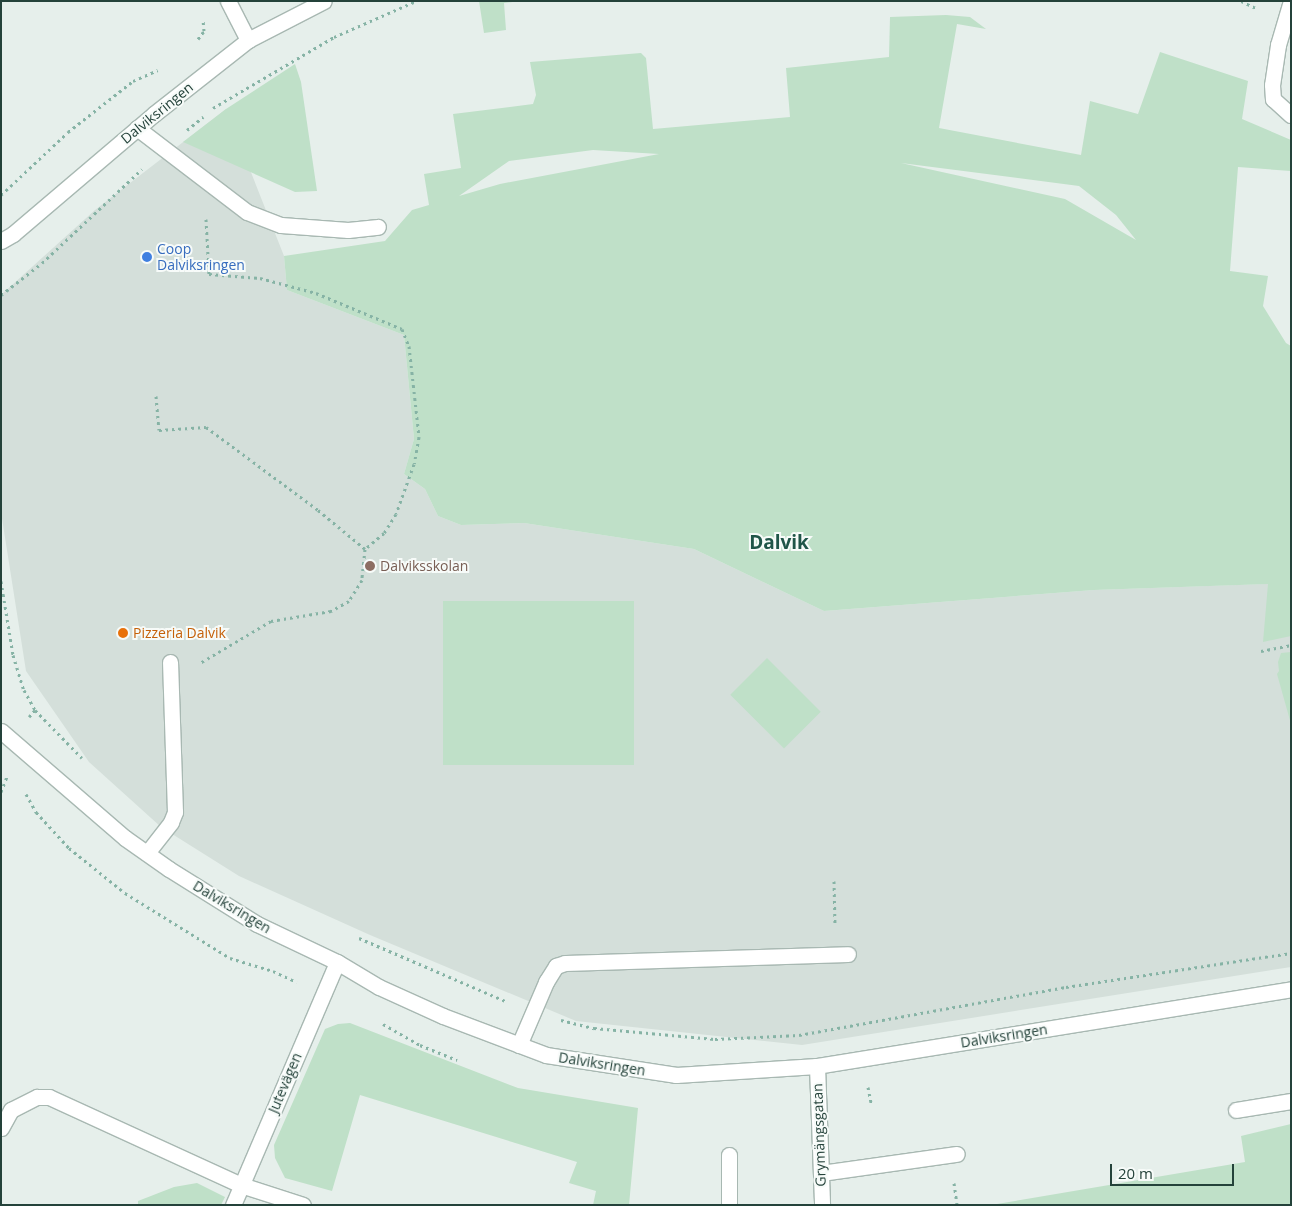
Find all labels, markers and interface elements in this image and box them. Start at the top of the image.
street label: Dalviksringen [118,79,196,147]
place label: Coop Dalviksringen [157,241,245,274]
marker: Coop Dalviksringen [141,251,153,263]
district label: Dalvik [749,532,809,554]
place label: Dalviksskolan [380,558,468,574]
marker: Dalviksskolan [364,560,376,572]
place label: Pizzeria Dalvik [133,625,226,641]
marker: Pizzeria Dalvik [117,627,129,639]
street label: Dalviksringen [190,877,274,937]
street label: Dalviksringen [959,1021,1049,1051]
street label: Dalviksringen [557,1049,647,1079]
street label: Jutevägen [265,1050,305,1116]
street label: Grymängsgatan [809,1083,829,1187]
scale bar [1112,1154,1236,1186]
text: 20 m [1118,1163,1153,1183]

